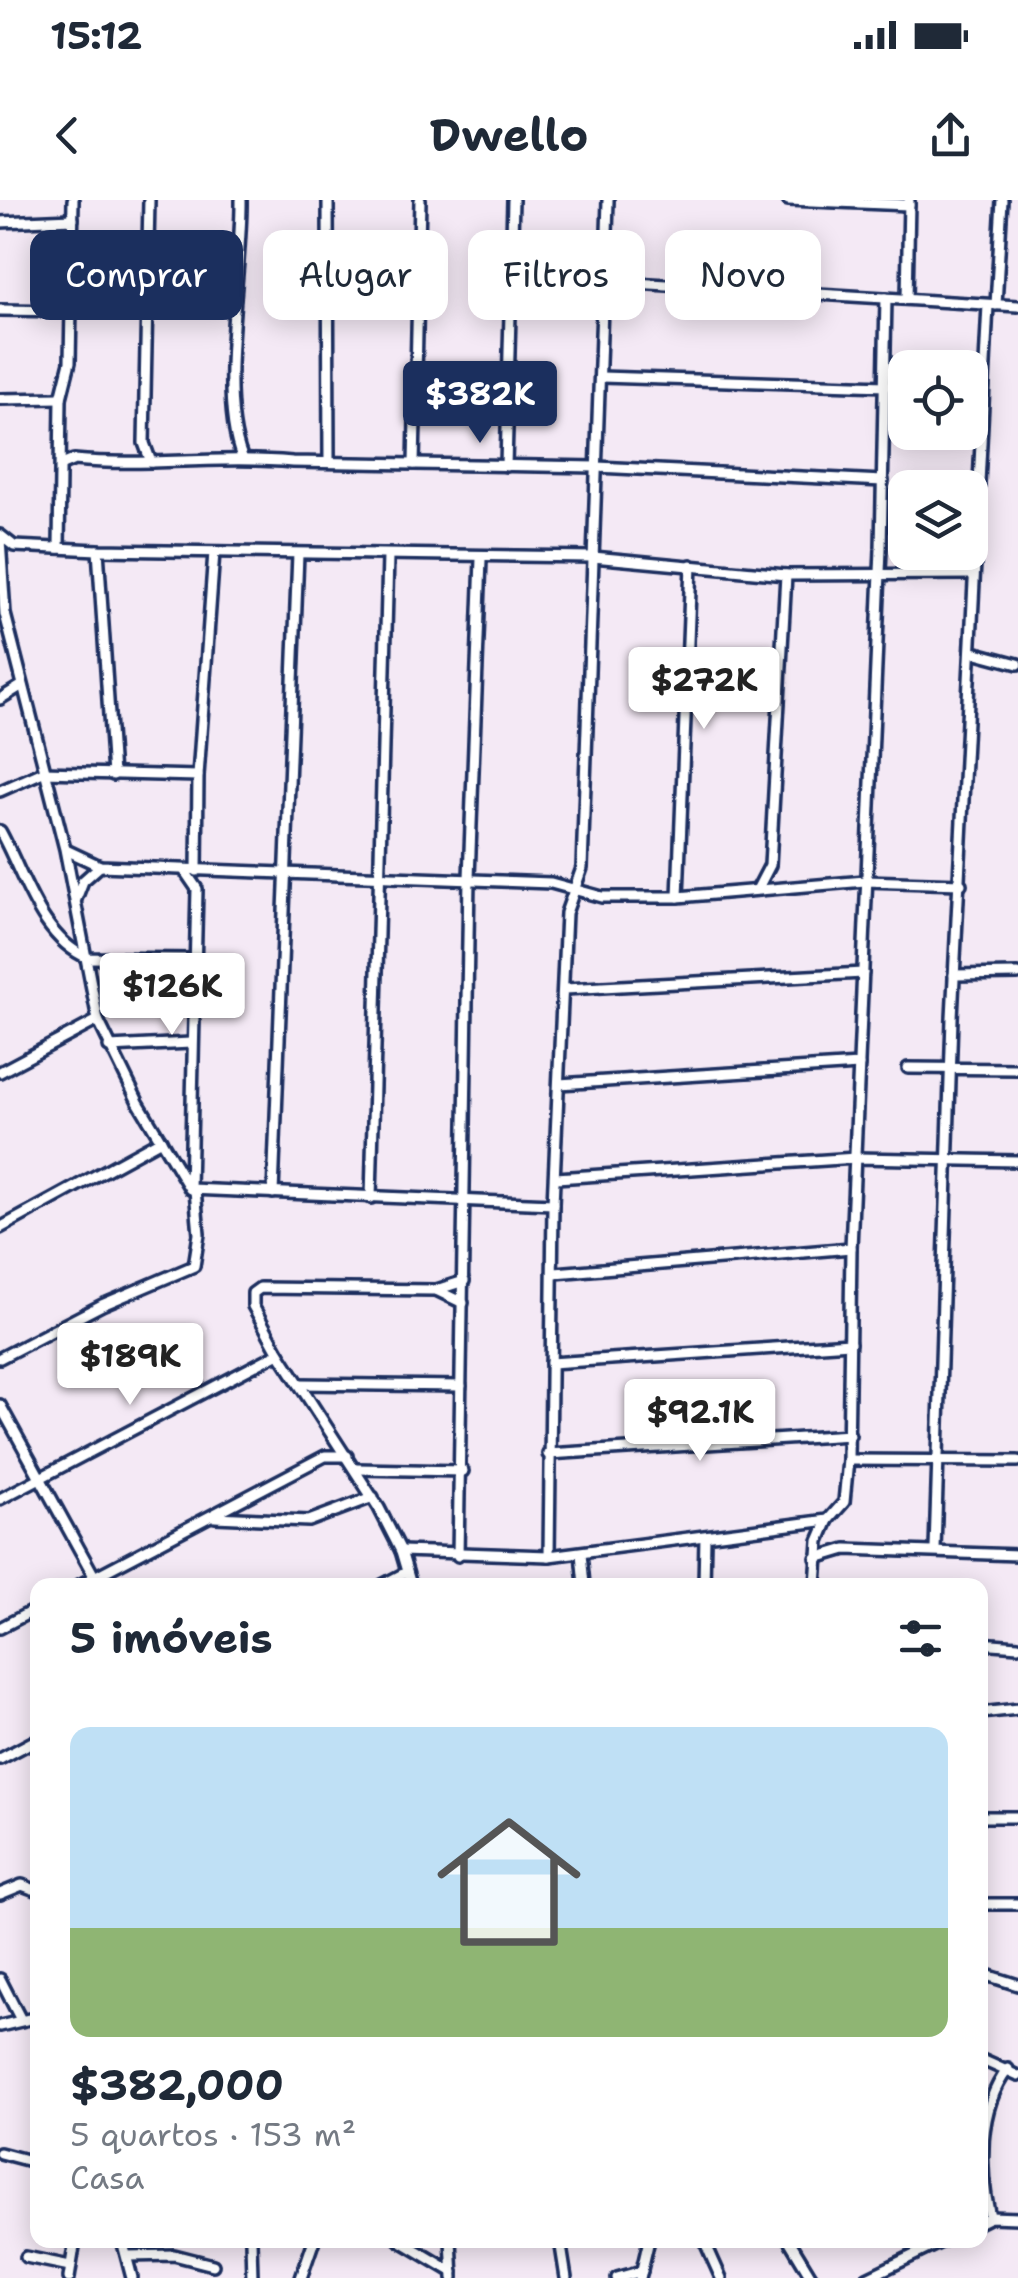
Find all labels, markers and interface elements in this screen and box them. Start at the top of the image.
text: 15:12 [50,10,142,61]
text: Dwello [430,105,588,165]
icon: back [40,108,95,163]
icon: share [923,108,978,163]
chip: Comprar [30,230,243,320]
chip: Alugar [263,230,448,320]
chip: Filtros [468,230,645,320]
chip: Novo [665,230,821,320]
map controls [888,350,988,570]
button: locate [888,350,988,450]
pin: $382K [410,361,550,446]
text: $382K [425,372,535,415]
button: layers [888,470,988,570]
pin: $272K [634,647,774,732]
text: $272K [650,658,758,701]
pin: $126K [102,953,242,1038]
text: $126K [122,964,222,1007]
pin: $189K [60,1323,200,1408]
text: $189K [79,1334,181,1377]
pin: $92.1K [619,1379,781,1464]
text: $92.1K [646,1390,754,1433]
text: 5 imóveis [70,1610,273,1666]
icon: filters [893,1611,948,1666]
icon: home [419,1792,599,1972]
text: $382,000 [70,2057,284,2113]
text: 5 quartos · 153 m² [70,2113,356,2156]
text: Casa [70,2156,144,2199]

